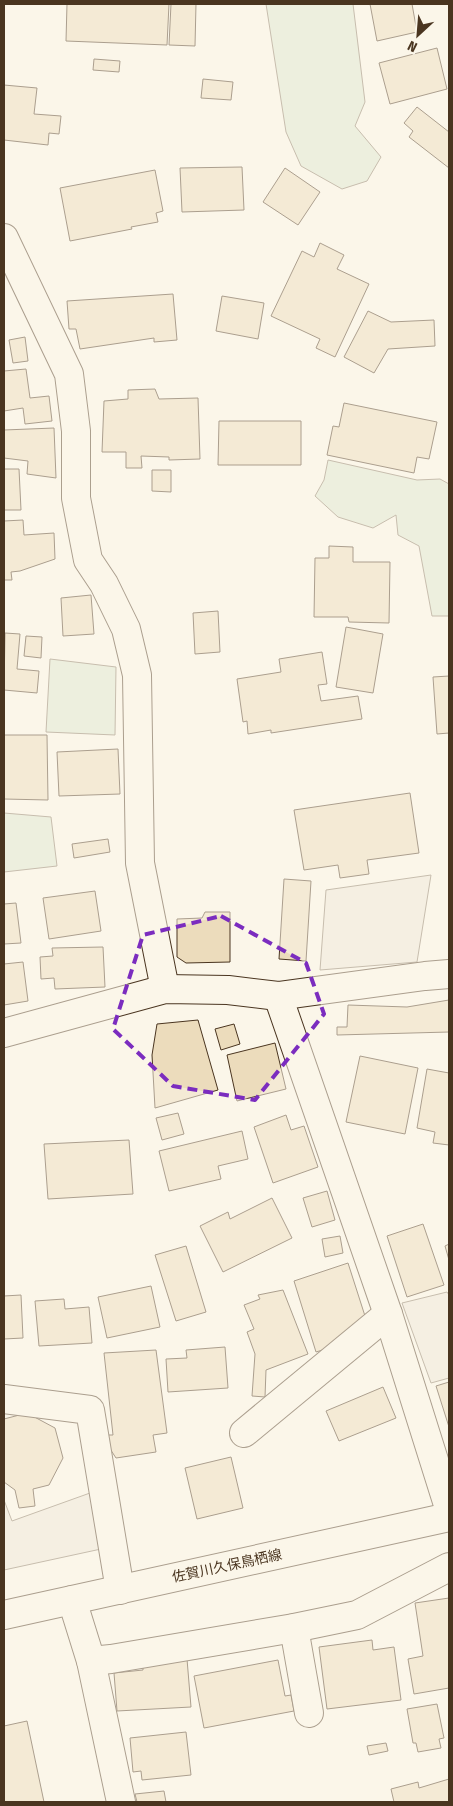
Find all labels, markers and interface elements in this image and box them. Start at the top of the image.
north arrow [393,10,443,60]
text: N [405,37,420,56]
street label: 佐賀川久保鳥栖線 [170,1546,284,1586]

